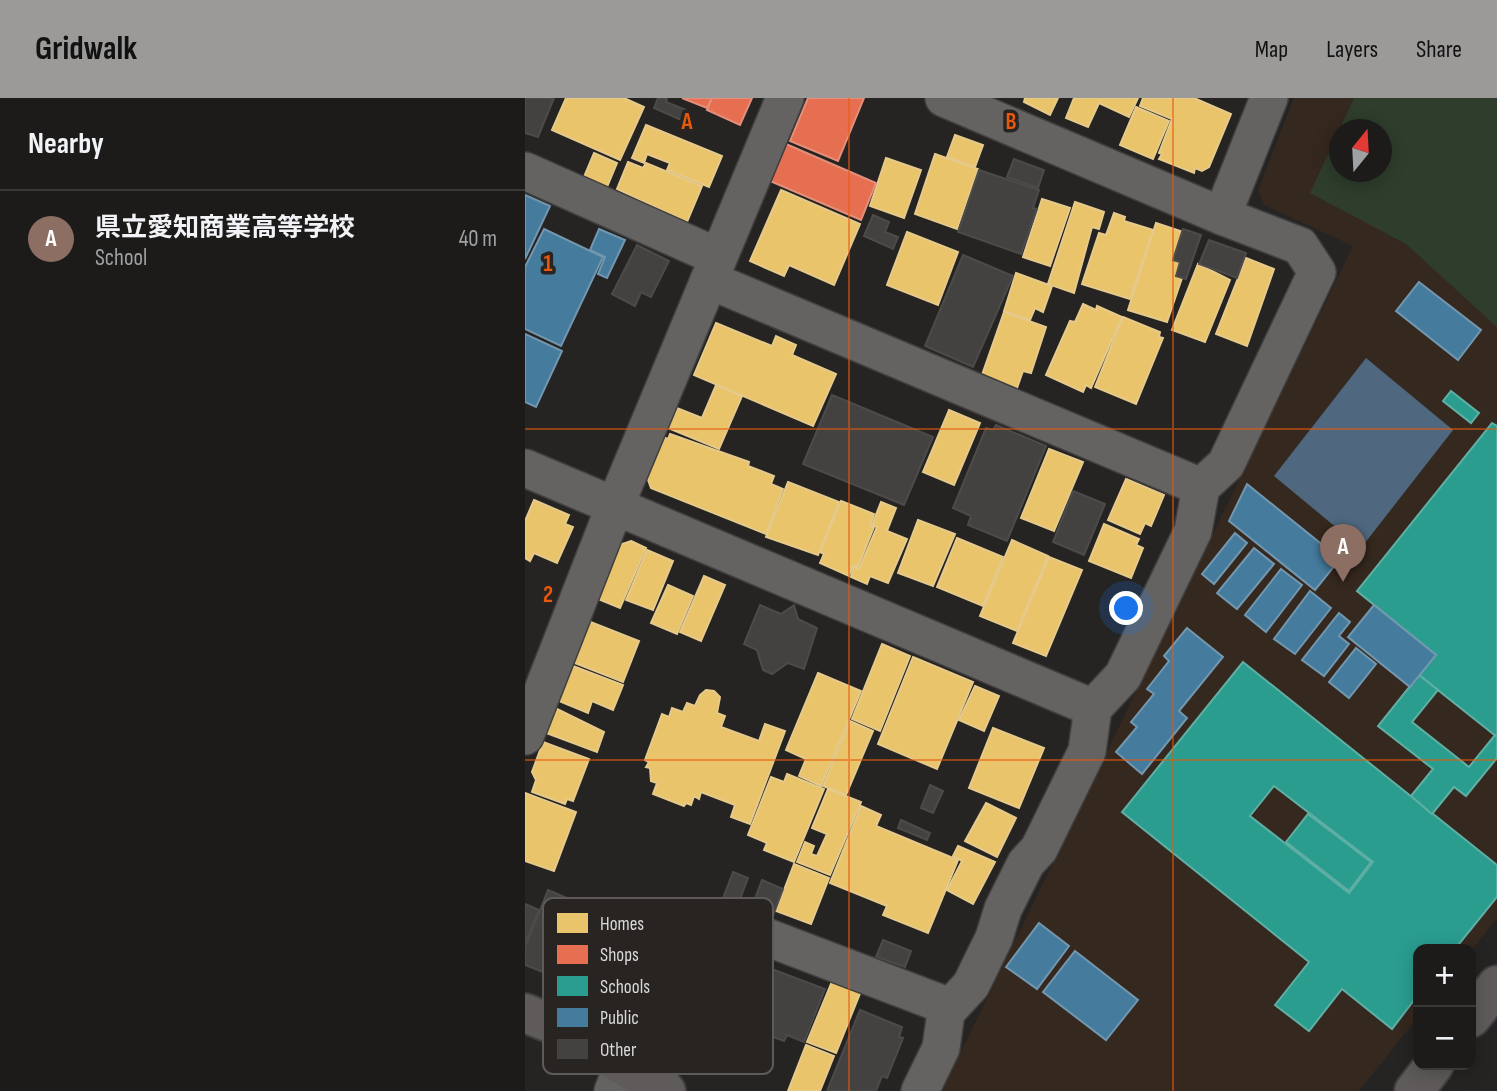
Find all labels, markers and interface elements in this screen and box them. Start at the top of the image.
text: Gridwalk [35,29,137,69]
text: Map [1255,35,1288,64]
text: Layers [1326,35,1378,64]
text: Share [1416,35,1462,64]
text: A [681,108,694,136]
text: B [1006,108,1017,136]
north arrow [1329,119,1392,182]
text: Nearby [28,126,104,162]
text: 県立愛知商業高等学校 [95,213,355,244]
text: A [46,225,56,253]
text: 40 m [459,225,497,253]
text: School [95,244,147,272]
text: 1 [543,250,553,278]
pin: A [1320,524,1366,582]
text: 2 [543,581,553,609]
your location [1109,591,1143,625]
legend [543,898,773,1074]
text: Homes [600,913,644,936]
text: Shops [600,944,639,967]
map controls [1413,944,1476,1070]
button: + [1413,944,1476,1007]
text: Schools [600,976,650,999]
text: Public [600,1007,639,1030]
button: − [1413,1007,1476,1070]
text: Other [600,1039,637,1062]

